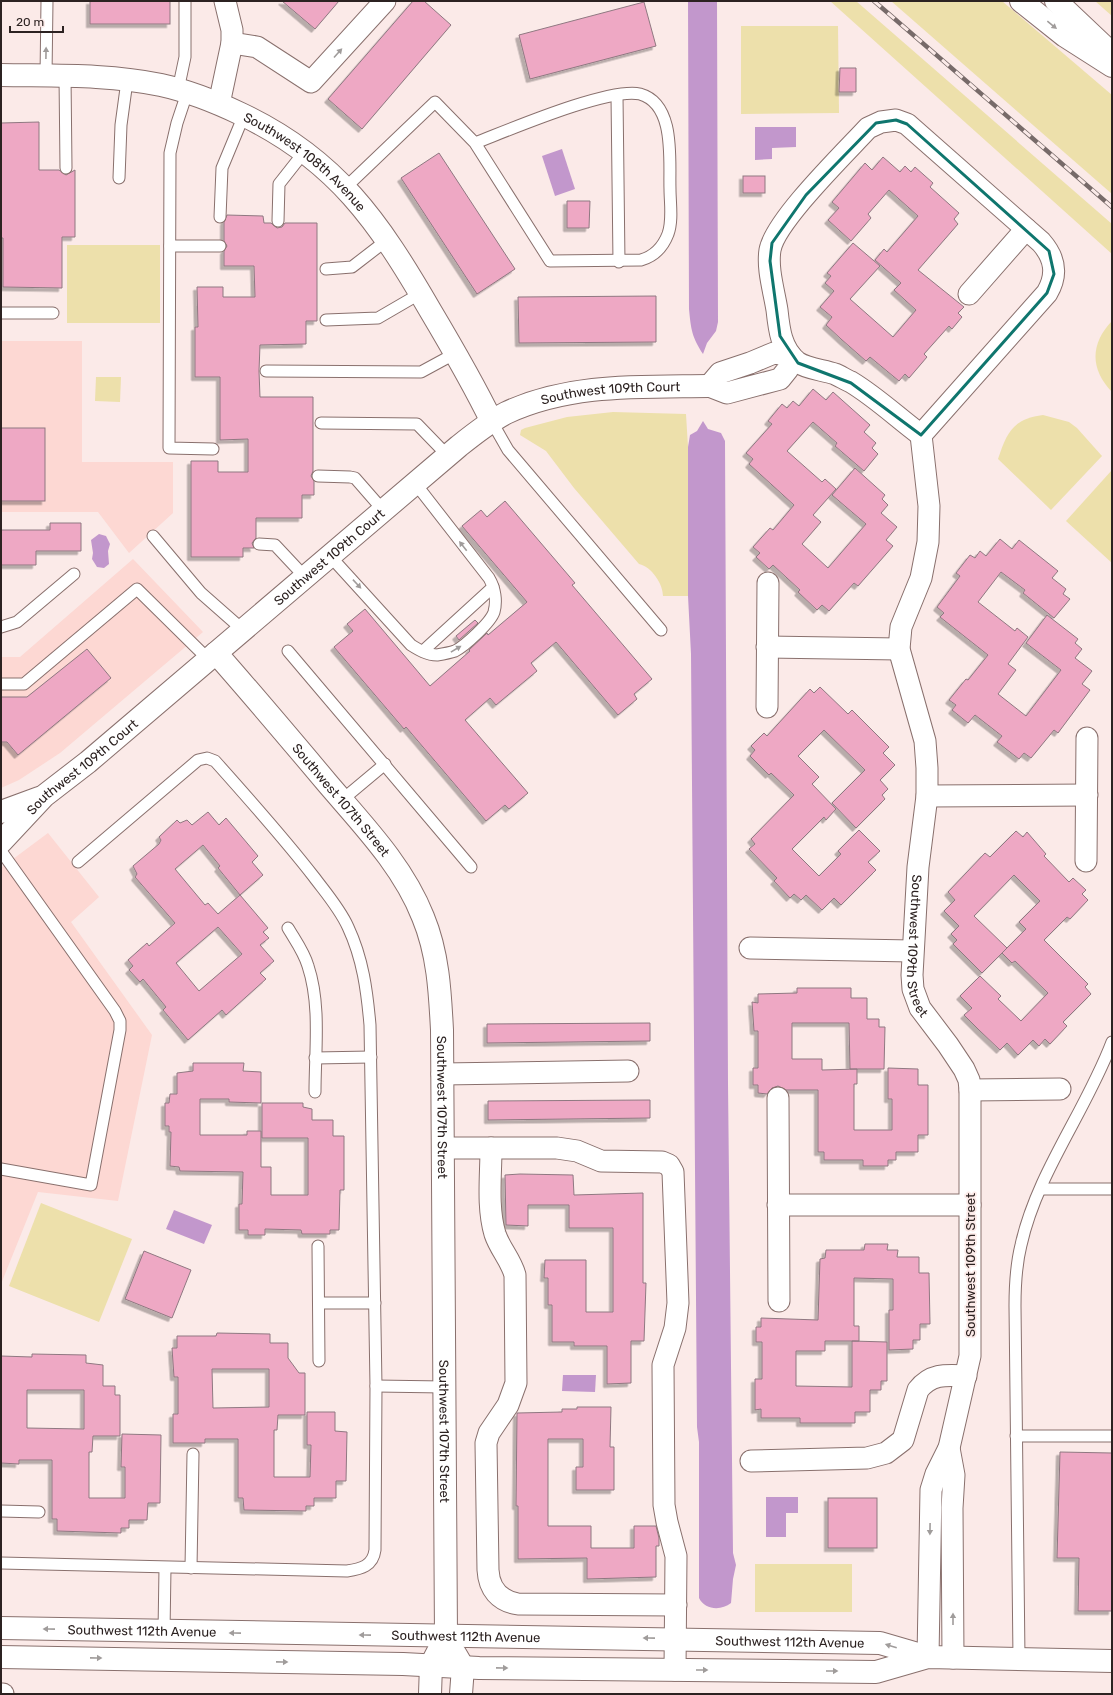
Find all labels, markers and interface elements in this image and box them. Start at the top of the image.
scale bar [10,8,63,34]
text: 20 m [16,15,44,29]
one-way arrow [1046,21,1057,30]
one-way arrow [43,46,49,59]
one-way arrow [333,48,342,58]
street label: Southwest 108th Avenue [241,109,369,214]
street label: Southwest 109th Court [539,379,680,407]
street label: Southwest 109th Court [271,506,387,608]
one-way arrow [459,541,468,552]
one-way arrow [352,579,361,589]
one-way arrow [450,645,462,652]
street label: Southwest 109th Court [23,716,141,817]
street label: Southwest 107th Street [289,740,393,859]
street label: Southwest 109th Street [904,874,932,1020]
street label: Southwest 107th Street [435,1036,450,1179]
street label: Southwest 109th Street [963,1193,978,1337]
street label: Southwest 107th Street [437,1360,453,1503]
one-way arrow [927,1523,933,1536]
one-way arrow [950,1612,956,1625]
street label: Southwest 112th Avenue [67,1622,217,1639]
one-way arrow [42,1626,55,1632]
street label: Southwest 112th Avenue [391,1627,541,1645]
one-way arrow [228,1630,241,1636]
one-way arrow [358,1632,371,1638]
street label: Southwest 112th Avenue [715,1633,864,1650]
one-way arrow [643,1635,655,1642]
one-way arrow [885,1643,897,1649]
one-way arrow [90,1655,103,1661]
one-way arrow [276,1659,289,1665]
one-way arrow [496,1665,508,1672]
one-way arrow [696,1667,709,1673]
one-way arrow [826,1668,839,1674]

